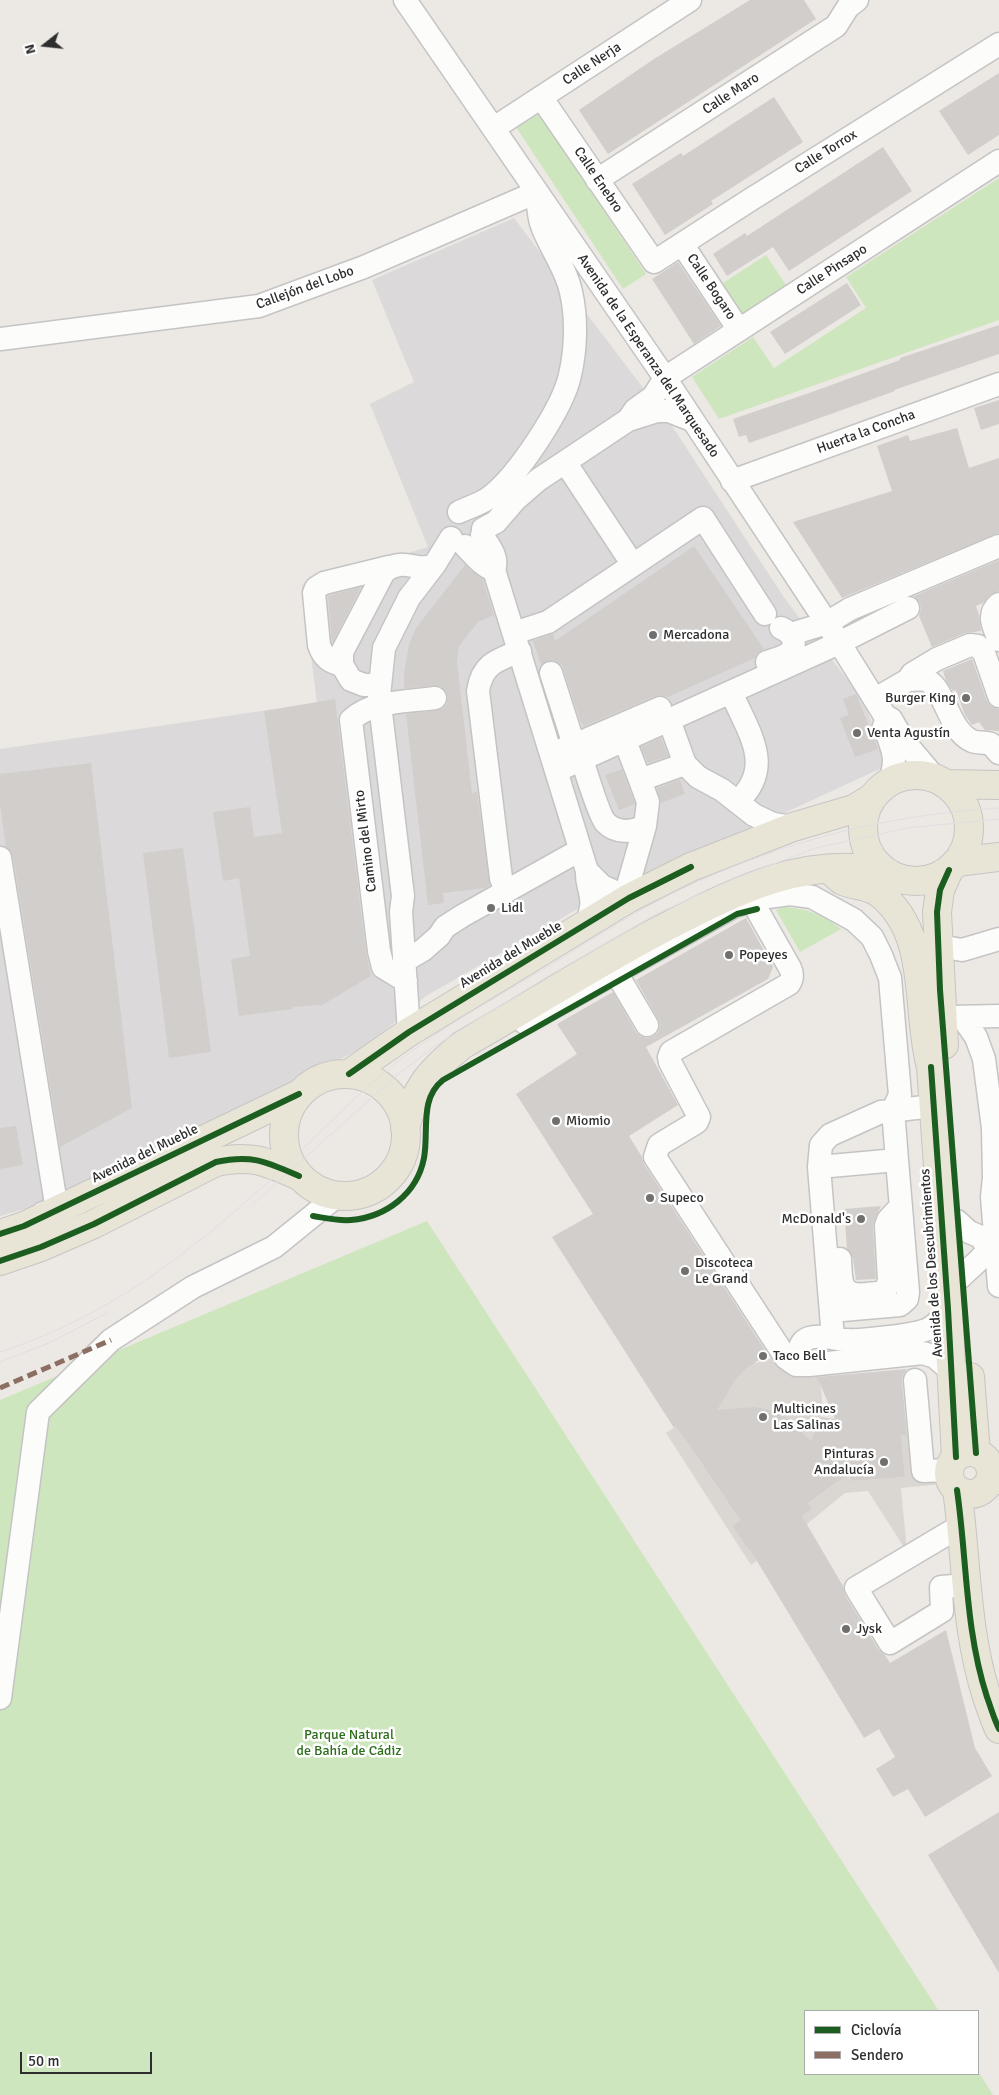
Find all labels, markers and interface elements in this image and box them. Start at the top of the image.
north arrow [20,20,70,70]
street label: Calle Nerja [560,39,624,89]
text: N [21,42,40,56]
street label: Calle Maro [700,70,762,118]
street label: Calle Torrox [792,126,860,178]
street label: Calle Enebro [570,144,626,216]
street label: Calle Pinsapo [794,241,870,299]
street label: Avenida de la Esperanza del Marquesado [573,251,723,461]
street label: Calle Bogaro [683,251,739,323]
street label: Callejón del Lobo [254,263,356,313]
street label: Huerta la Concha [815,406,917,458]
place label: Mercadona [663,627,729,643]
marker: Mercadona [647,629,659,641]
place label: Burger King [885,690,956,706]
marker: Burger King [960,692,972,704]
place label: Venta Agustín [867,725,950,741]
marker: Venta Agustín [851,727,863,739]
street label: Camino del Mirto [351,789,381,893]
place label: Lidl [501,900,523,916]
marker: Lidl [485,902,497,914]
street label: Avenida del Mueble [457,918,565,992]
place label: Popeyes [739,947,788,963]
marker: Popeyes [723,949,735,961]
place label: Miomio [566,1113,611,1129]
marker: Miomio [550,1115,562,1127]
street label: Avenida del Mueble [89,1121,201,1187]
street label: Avenida de los Descubrimientos [917,1168,947,1358]
place label: Supeco [660,1190,704,1206]
marker: Supeco [644,1192,656,1204]
place label: McDonald's [782,1211,851,1227]
marker: McDonald's [855,1213,867,1225]
place label: Discoteca Le Grand [695,1255,753,1288]
marker: Discoteca Le Grand [679,1265,691,1277]
place label: Taco Bell [773,1348,826,1364]
marker: Taco Bell [757,1350,769,1362]
place label: Multicines Las Salinas [773,1401,840,1434]
marker: Multicines Las Salinas [757,1411,769,1423]
place label: Pinturas Andalucía [814,1446,874,1478]
marker: Pinturas Andalucía [878,1456,890,1468]
place label: Jysk [856,1621,882,1637]
marker: Jysk [840,1623,852,1635]
park label: Parque Natural de Bahía de Cádiz [297,1727,401,1760]
legend [804,2010,979,2075]
text: Ciclovía [851,2021,902,2039]
scale bar [22,2042,155,2074]
text: Sendero [851,2046,904,2064]
text: 50 m [28,2052,59,2070]

